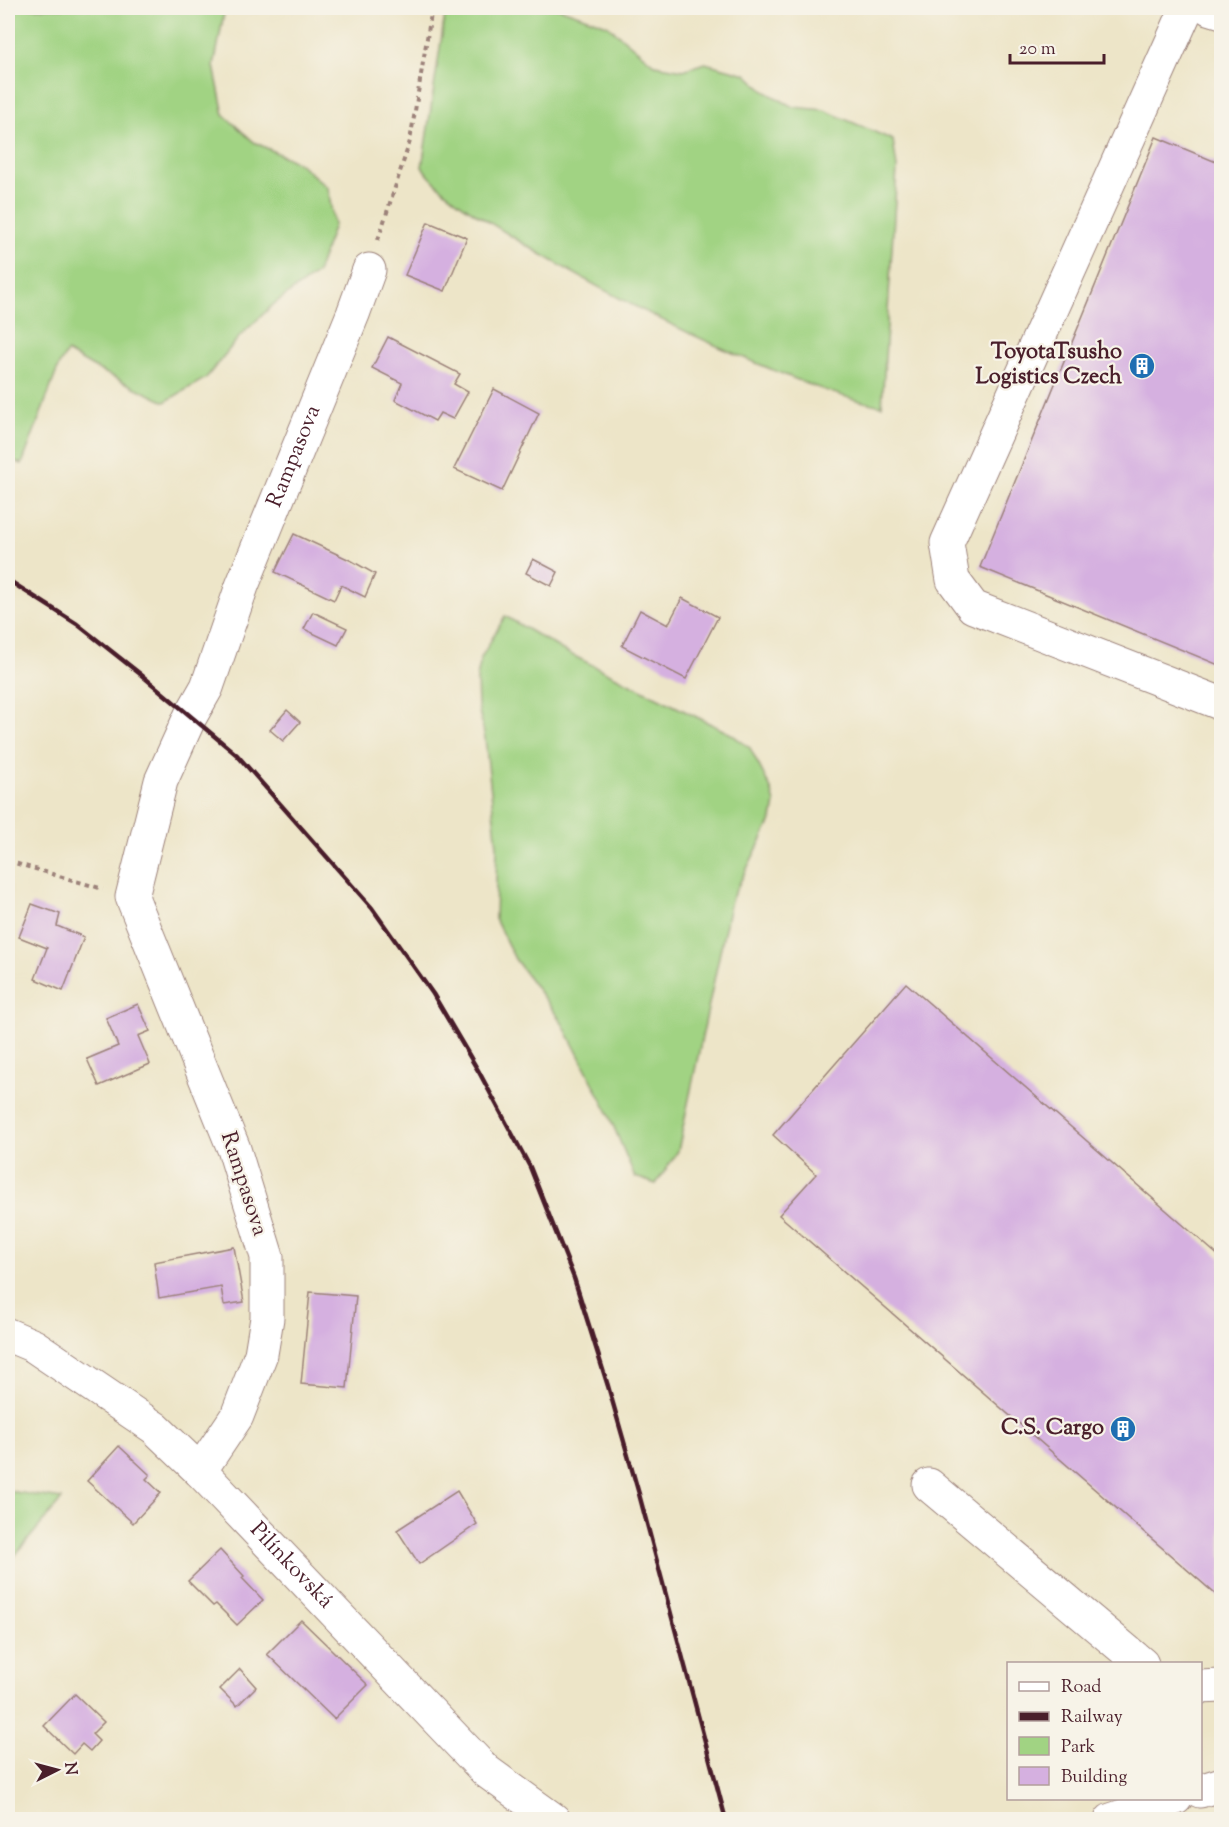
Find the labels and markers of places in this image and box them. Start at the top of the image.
place label: ToyotaTsusho Logistics Czech [975,337,1122,394]
building icon: ToyotaTsusho Logistics Czech [1127,351,1157,381]
place label: C.S. Cargo [1001,1413,1104,1445]
building icon: C.S. Cargo [1108,1414,1138,1444]

